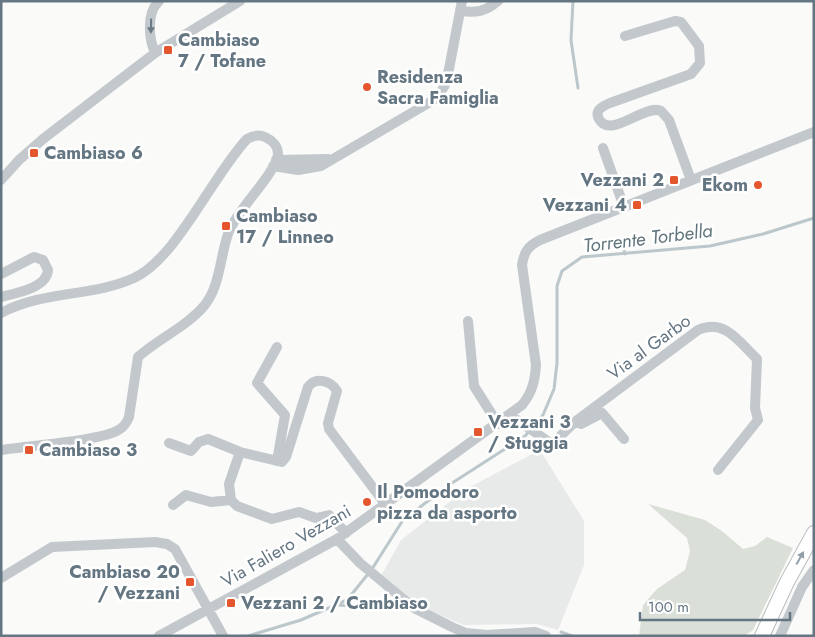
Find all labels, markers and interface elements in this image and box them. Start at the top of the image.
one-way arrow [147,19,155,35]
place label: Cambiaso 7 / Tofane [178,27,266,74]
marker: Cambiaso 7 / Tofane [162,44,174,56]
place label: Residenza Sacra Famiglia [377,64,499,111]
marker: Residenza Sacra Famiglia [361,81,373,93]
place label: Cambiaso 6 [44,140,143,166]
marker: Cambiaso 6 [28,147,40,159]
place label: Vezzani 2 [580,167,664,193]
place label: Ekom [702,172,748,198]
marker: Vezzani 2 [668,174,680,186]
marker: Ekom [752,179,764,191]
place label: Vezzani 4 [542,192,627,218]
marker: Vezzani 4 [631,199,643,211]
place label: Cambiaso 17 / Linneo [236,203,334,250]
water label: Torrente Torbella [582,217,715,259]
marker: Cambiaso 17 / Linneo [220,220,232,232]
street label: Via al Garbo [602,308,696,386]
place label: Vezzani 3 / Stuggia [487,409,571,456]
marker: Vezzani 3 / Stuggia [472,426,484,438]
place label: Cambiaso 3 [39,437,137,463]
marker: Cambiaso 3 [23,444,35,456]
place label: Il Pomodoro pizza da asporto [377,479,517,526]
marker: Il Pomodoro pizza da asporto [361,496,373,508]
street label: Via Faliero Vezzani [216,498,356,594]
one-way arrow [796,551,805,564]
place label: Cambiaso 20 / Vezzani [69,559,180,606]
marker: Cambiaso 20 / Vezzani [184,576,196,588]
place label: Vezzani 2 / Cambiaso [240,590,428,616]
scale bar [640,590,790,622]
text: 100 m [648,596,689,618]
marker: Vezzani 2 / Cambiaso [225,597,237,609]

